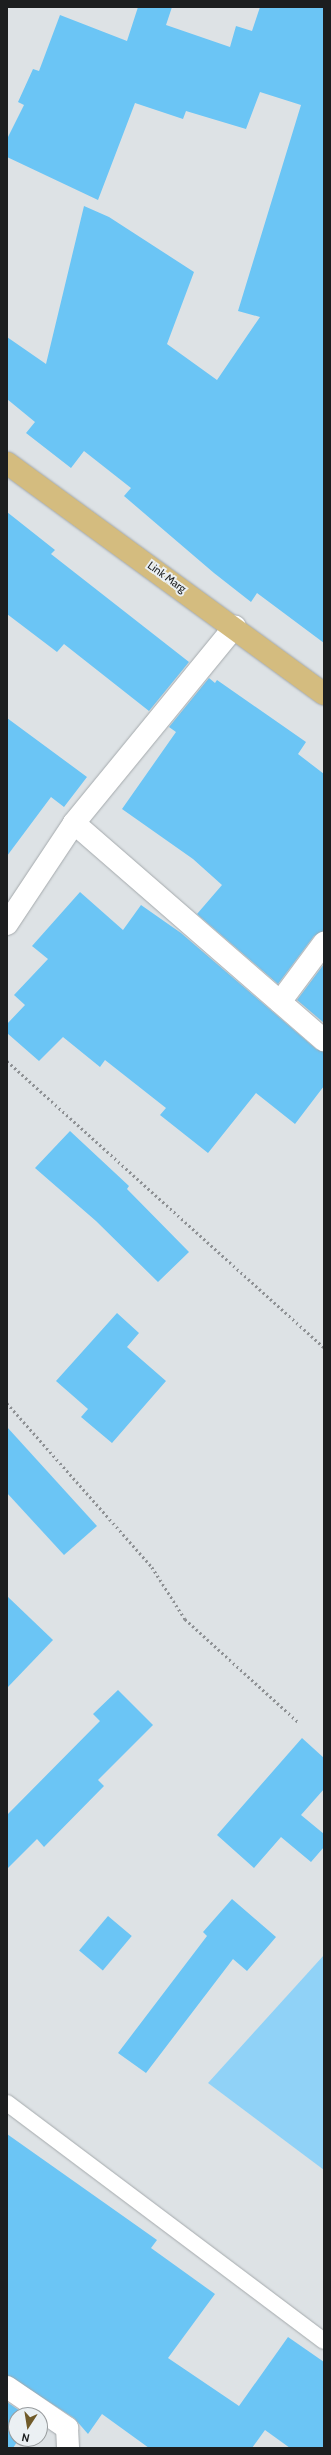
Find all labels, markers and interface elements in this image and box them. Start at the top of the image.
street label: Link Marg [145,559,189,595]
north arrow [8,2407,48,2447]
text: N [20,2430,31,2445]

